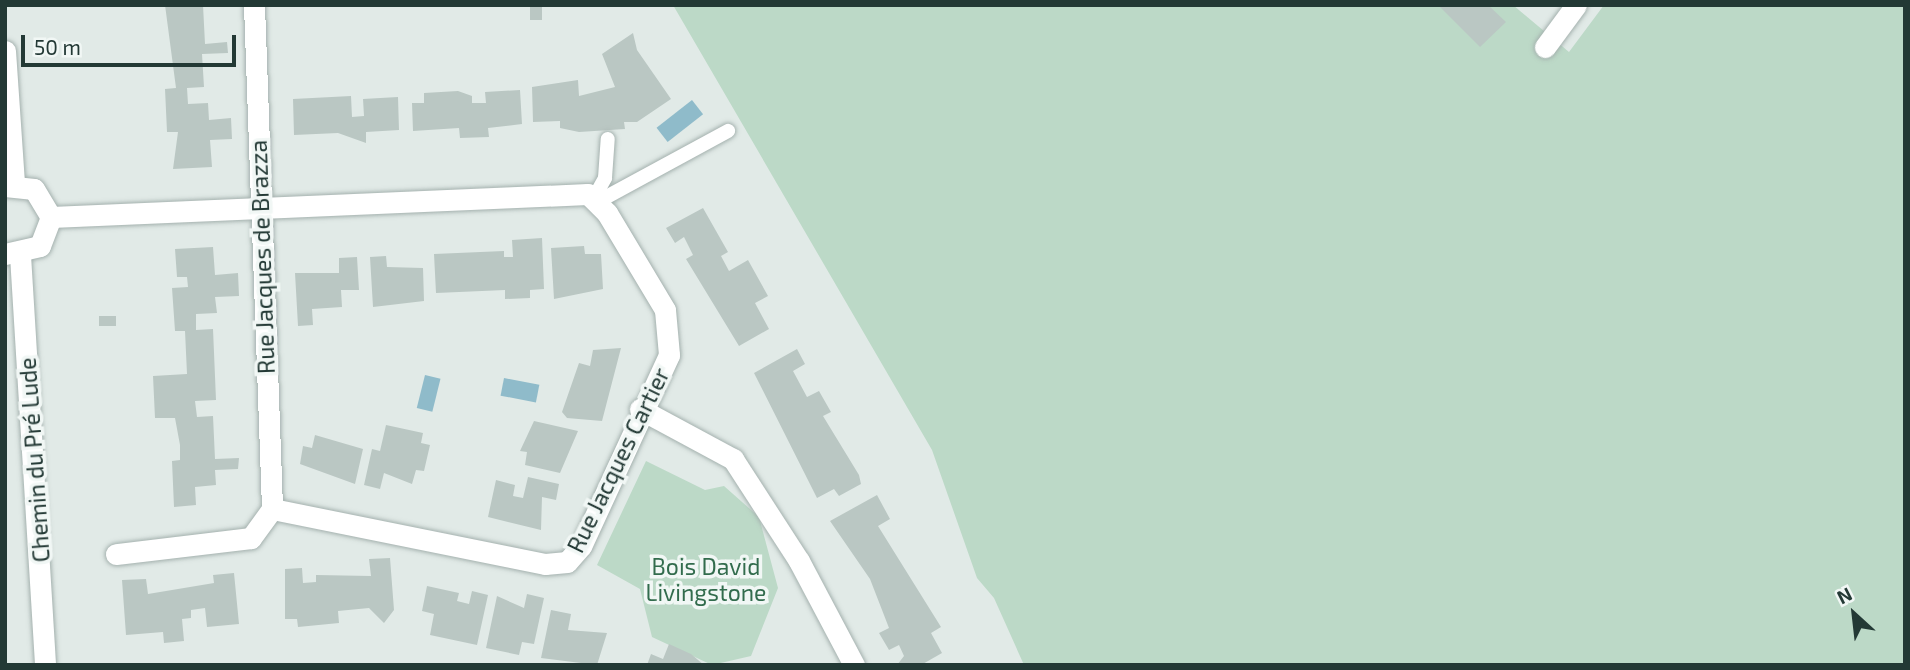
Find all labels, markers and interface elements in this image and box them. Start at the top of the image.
scale bar [24,21,240,65]
text: 50 m [34,34,81,59]
street label: Rue Jacques de Brazza [244,139,280,375]
street label: Chemin du Pré Lude [13,357,55,563]
street label: Rue Jacques Cartier [561,363,675,557]
park label: Bois David Livingstone [646,552,766,606]
north arrow [1819,579,1889,649]
text: N [1833,581,1856,608]

